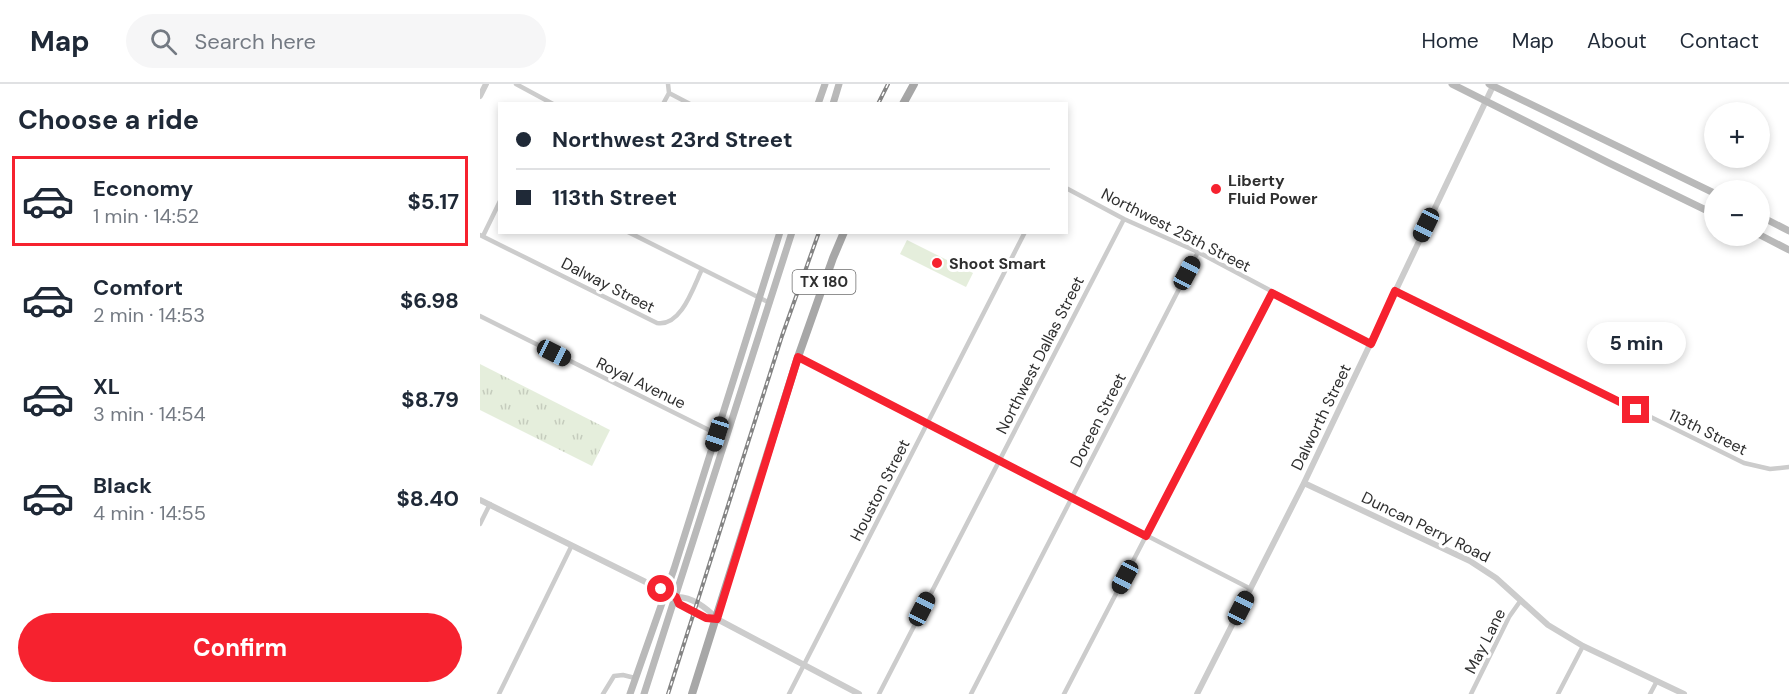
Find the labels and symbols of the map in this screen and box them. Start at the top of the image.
place label: Liberty Fluid Power [1228,170,1318,209]
marker: Liberty Fluid Power [1209,182,1223,196]
street label: Northwest 25th Street [1098,183,1254,277]
car [1410,205,1442,245]
street label: Dalway Street [558,252,658,318]
place label: Shoot Smart [949,253,1046,274]
car [1171,253,1203,293]
marker: Shoot Smart [930,256,944,270]
road number: TX 180 [792,270,856,294]
street label: Northwest Dallas Street [991,273,1089,437]
callout: 5 min [1586,323,1686,365]
car [534,337,574,369]
street label: Royal Avenue [593,352,689,414]
street label: Dalworth Street [1286,360,1356,474]
street label: Doreen Street [1065,369,1131,471]
route end [1622,396,1649,423]
street label: 113th Street [1665,404,1751,460]
car [703,414,731,454]
street label: Houston Street [845,436,915,544]
street label: Duncan Perry Road [1358,487,1494,567]
car [1109,557,1141,597]
route start [647,575,674,602]
car [1225,588,1257,628]
car [906,589,938,629]
street label: May Lane [1460,605,1510,677]

